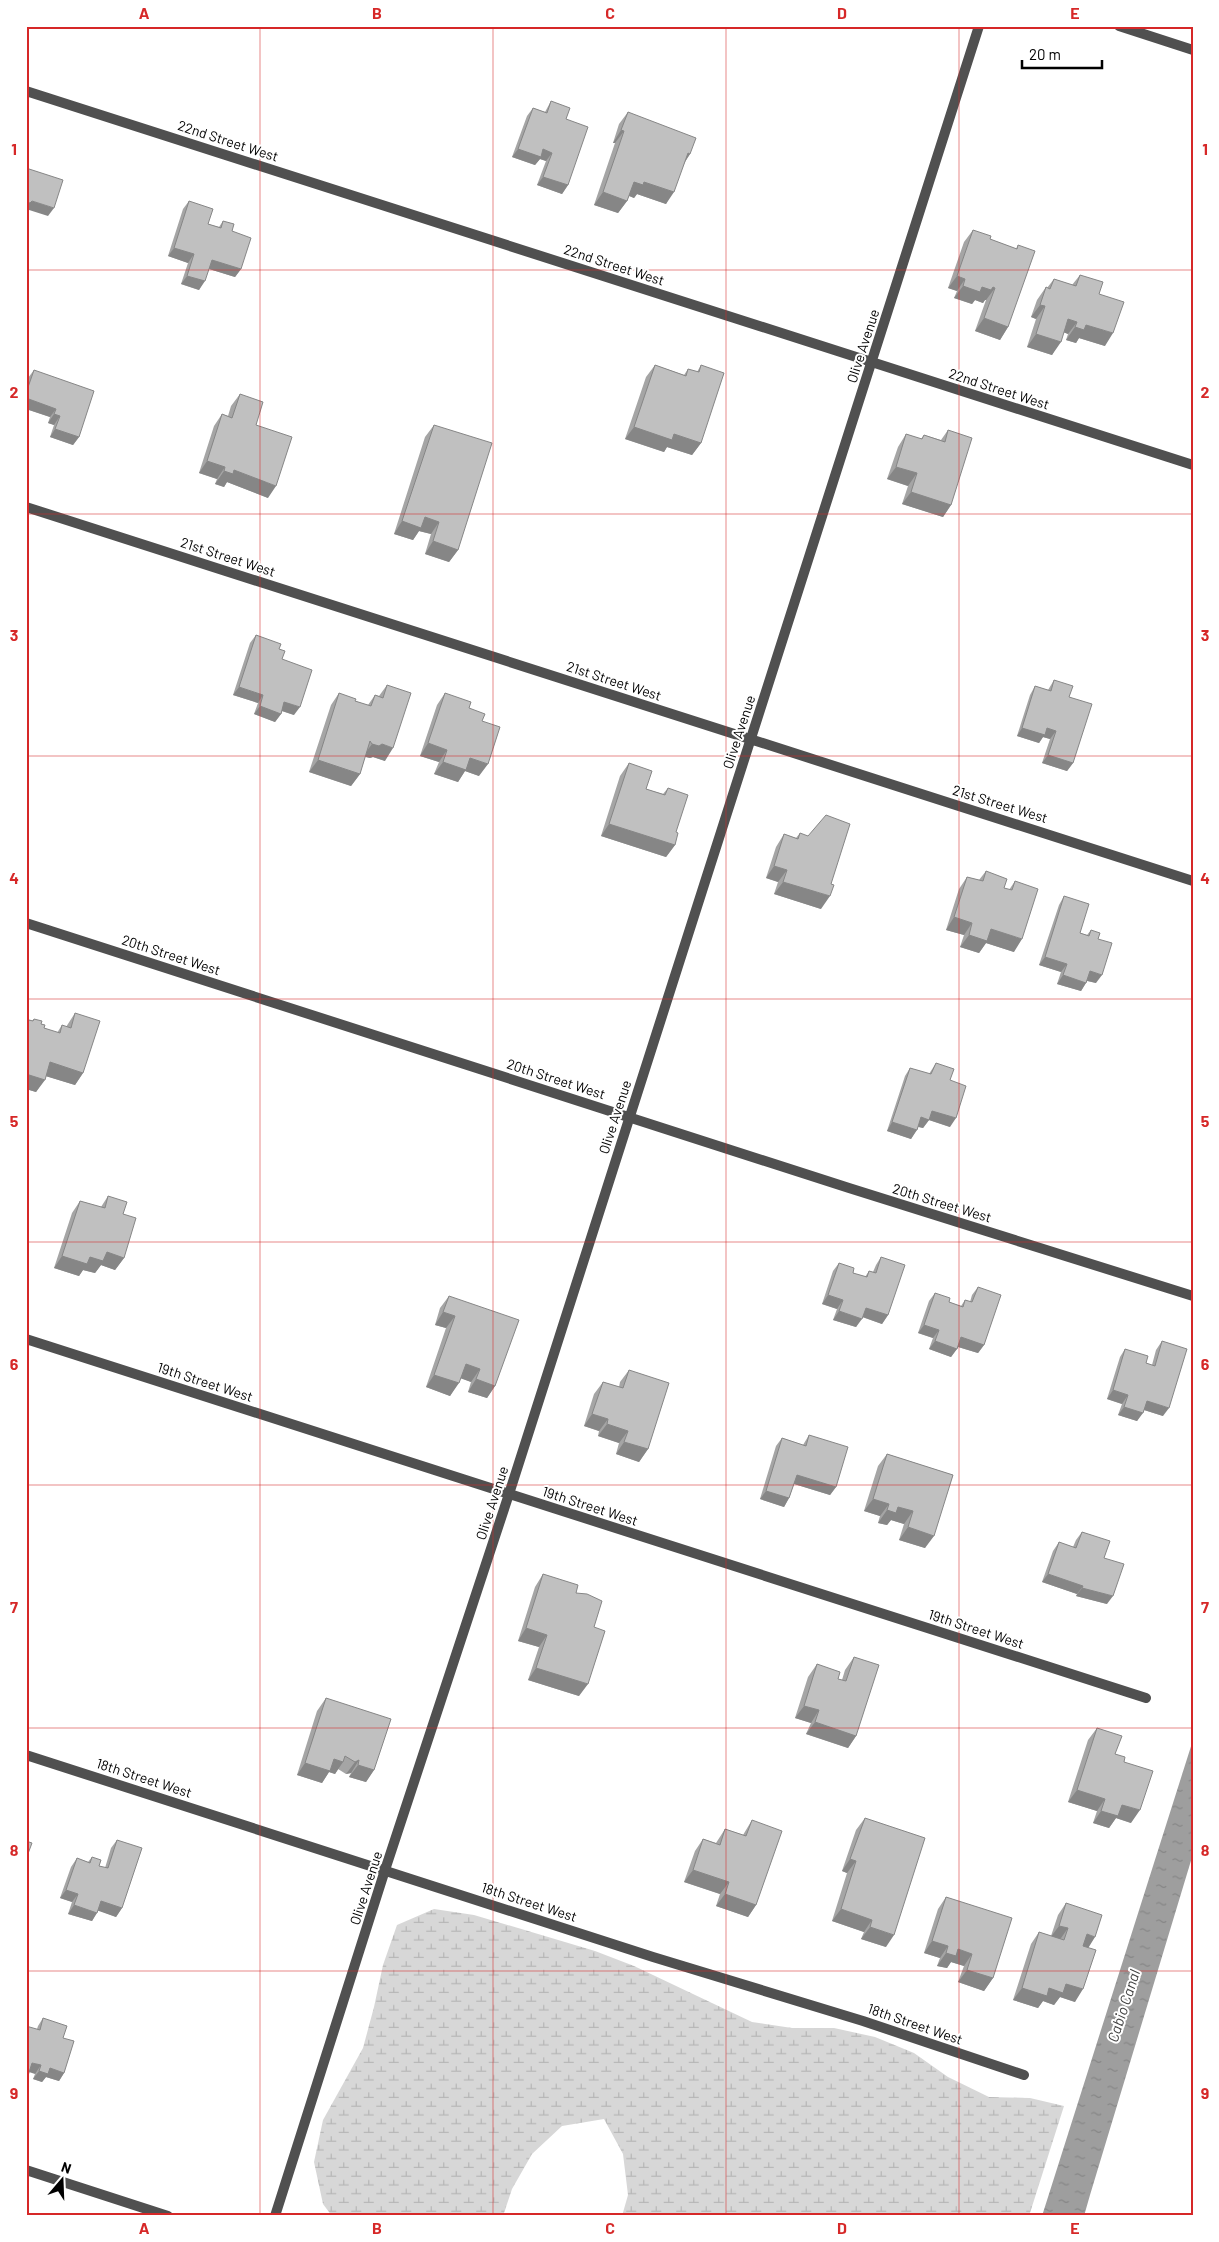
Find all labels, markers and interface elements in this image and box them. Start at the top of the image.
text: A [139,3,150,22]
text: B [372,3,382,22]
text: C [605,3,615,22]
text: D [837,3,847,22]
text: E [1070,3,1080,22]
scale bar [1022,38,1102,70]
text: 20 m [1029,45,1061,63]
street label: 22nd Street West [176,116,281,165]
text: 1 [11,139,17,158]
text: 1 [1202,139,1208,158]
street label: 22nd Street West [562,240,667,289]
street label: Olive Avenue [843,307,882,385]
street label: 22nd Street West [947,364,1052,413]
text: 2 [10,382,19,401]
text: 2 [1201,382,1210,401]
street label: 21st Street West [179,533,278,580]
text: 3 [10,625,18,644]
text: 3 [1201,625,1209,644]
street label: 21st Street West [565,657,664,704]
street label: Olive Avenue [719,693,758,771]
street label: 21st Street West [951,781,1050,826]
text: 4 [9,868,19,887]
text: 4 [1200,868,1210,887]
street label: 20th Street West [120,931,223,978]
street label: 20th Street West [505,1055,608,1102]
street label: Olive Avenue [595,1078,634,1156]
text: 5 [10,1111,19,1130]
text: 5 [1201,1111,1210,1130]
street label: 20th Street West [891,1179,994,1226]
text: 6 [10,1354,19,1373]
text: 6 [1201,1354,1210,1373]
street label: 19th Street West [155,1358,255,1405]
street label: Olive Avenue [472,1464,511,1542]
street label: 19th Street West [540,1482,640,1529]
text: 7 [10,1597,18,1616]
text: 7 [1201,1597,1209,1616]
street label: 19th Street West [926,1605,1026,1652]
street label: 18th Street West [94,1754,194,1801]
text: 8 [10,1840,19,1859]
text: 8 [1201,1840,1210,1859]
street label: Olive Avenue [346,1849,385,1927]
street label: 18th Street West [479,1878,579,1925]
water label: Cabio Canal [1103,1967,1143,2044]
street label: 18th Street West [865,1999,965,2048]
text: 9 [10,2083,18,2102]
text: 9 [1201,2083,1209,2102]
north arrow [38,2154,88,2204]
text: N [59,2158,74,2177]
text: A [139,2218,150,2237]
text: B [372,2218,382,2237]
text: C [605,2218,615,2237]
text: D [837,2218,847,2237]
text: E [1070,2218,1080,2237]

